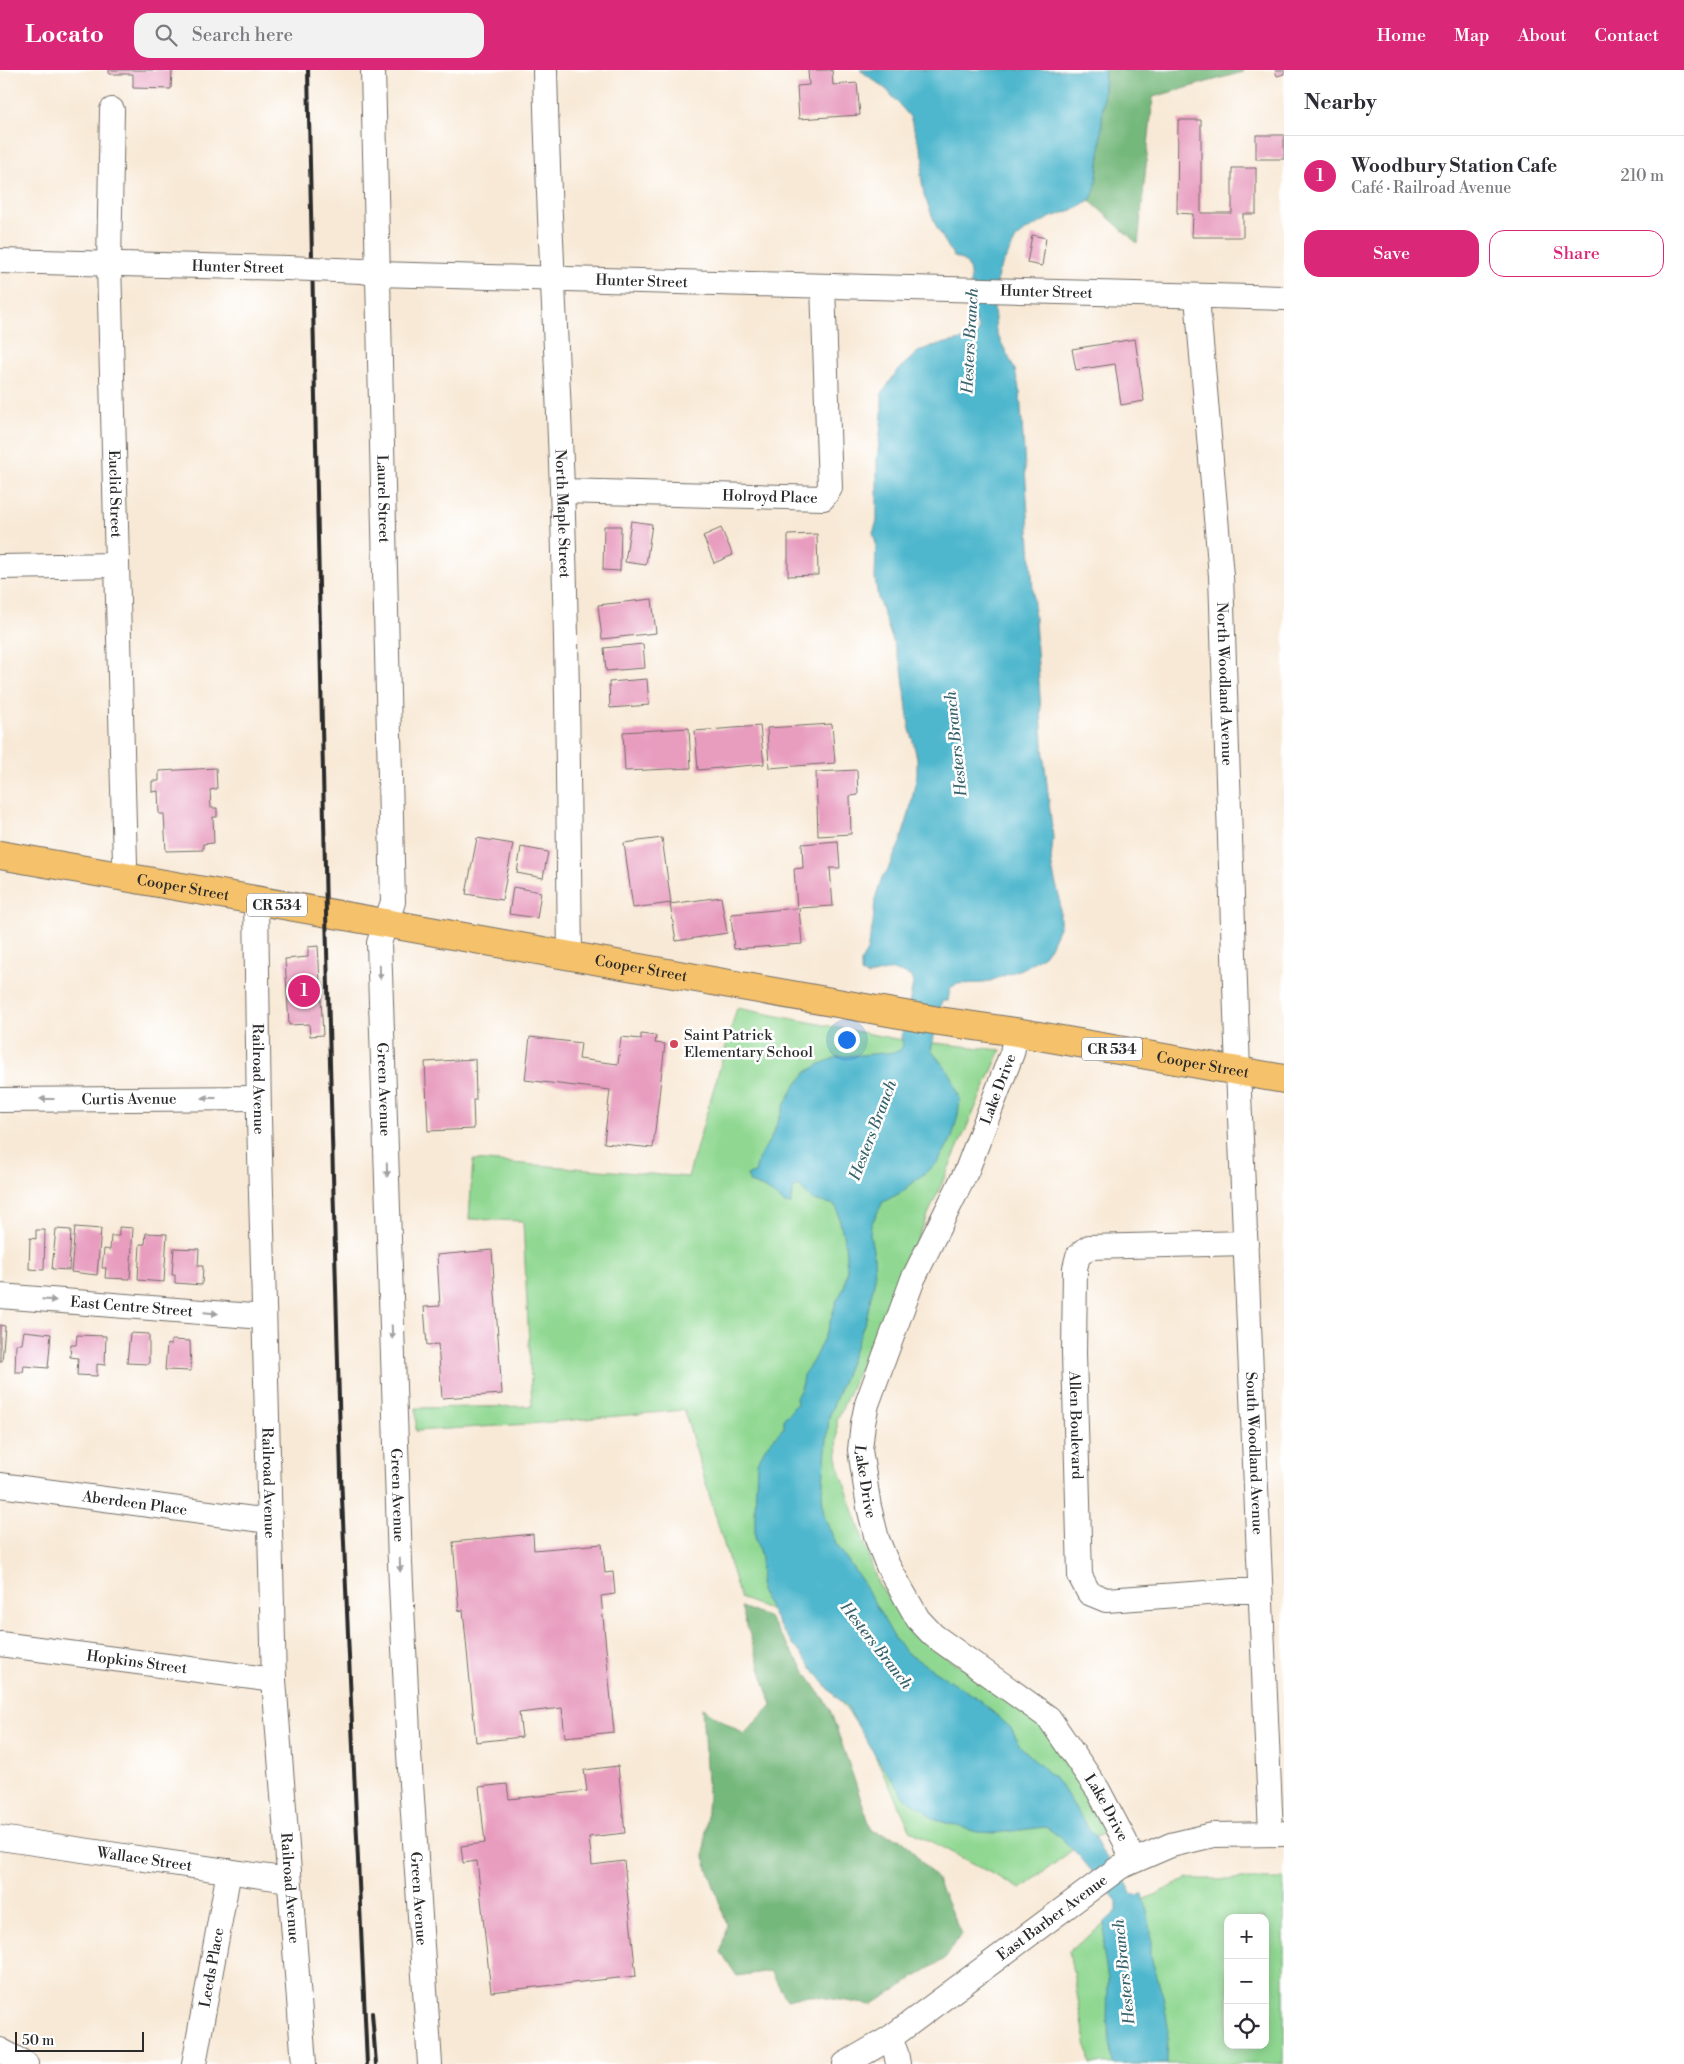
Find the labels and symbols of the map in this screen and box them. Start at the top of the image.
street label: Hunter Street [191,257,285,278]
street label: Hunter Street [595,271,689,292]
street label: Hunter Street [1000,281,1094,303]
water label: Hesters Branch [957,288,983,395]
street label: North Maple Street [550,449,574,579]
street label: Euclid Street [104,450,125,539]
street label: Laurel Street [372,454,393,544]
street label: Holroyd Place [722,486,818,508]
street label: North Woodland Avenue [1212,602,1237,766]
water label: Hesters Branch [941,690,972,799]
street label: Cooper Street [135,870,232,906]
road number: CR 534 [247,894,307,916]
street label: Cooper Street [593,951,689,986]
one-way arrow [377,965,385,981]
pin: 1 [288,972,320,1010]
street label: Railroad Avenue [248,1023,268,1135]
place label: Saint Patrick Elementary School [684,1026,813,1062]
your location [834,1027,860,1053]
marker: Saint Patrick Elementary School [668,1038,680,1050]
road number: CR 534 [1082,1038,1142,1061]
street label: Green Avenue [372,1042,395,1137]
street label: Cooper Street [1155,1048,1251,1083]
street label: Lake Drive [976,1051,1021,1127]
water label: Hesters Branch [844,1077,901,1184]
street label: Curtis Avenue [81,1090,177,1109]
one-way arrow [201,1094,217,1102]
one-way arrow [39,1095,55,1103]
one-way arrow [383,1162,391,1178]
street label: East Centre Street [69,1293,194,1321]
one-way arrow [41,1296,57,1304]
one-way arrow [203,1309,219,1317]
one-way arrow [388,1325,396,1341]
street label: Allen Boulevard [1064,1370,1086,1480]
street label: South Woodland Avenue [1241,1371,1267,1535]
street label: Railroad Avenue [257,1427,279,1539]
street label: Lake Drive [850,1444,880,1520]
street label: Green Avenue [386,1448,408,1542]
street label: Aberdeen Place [80,1487,188,1520]
one-way arrow [397,1557,405,1573]
water label: Hesters Branch [835,1597,917,1694]
street label: Hopkins Street [85,1646,189,1679]
street label: Lake Drive [1080,1770,1132,1845]
street label: Railroad Avenue [276,1832,304,1944]
street label: Wallace Street [95,1843,194,1876]
street label: Green Avenue [406,1851,431,1946]
street label: East Barber Avenue [993,1871,1111,1965]
water label: Hesters Branch [1109,1918,1140,2027]
street label: Leeds Place [195,1926,229,2009]
scale bar [15,2029,144,2052]

